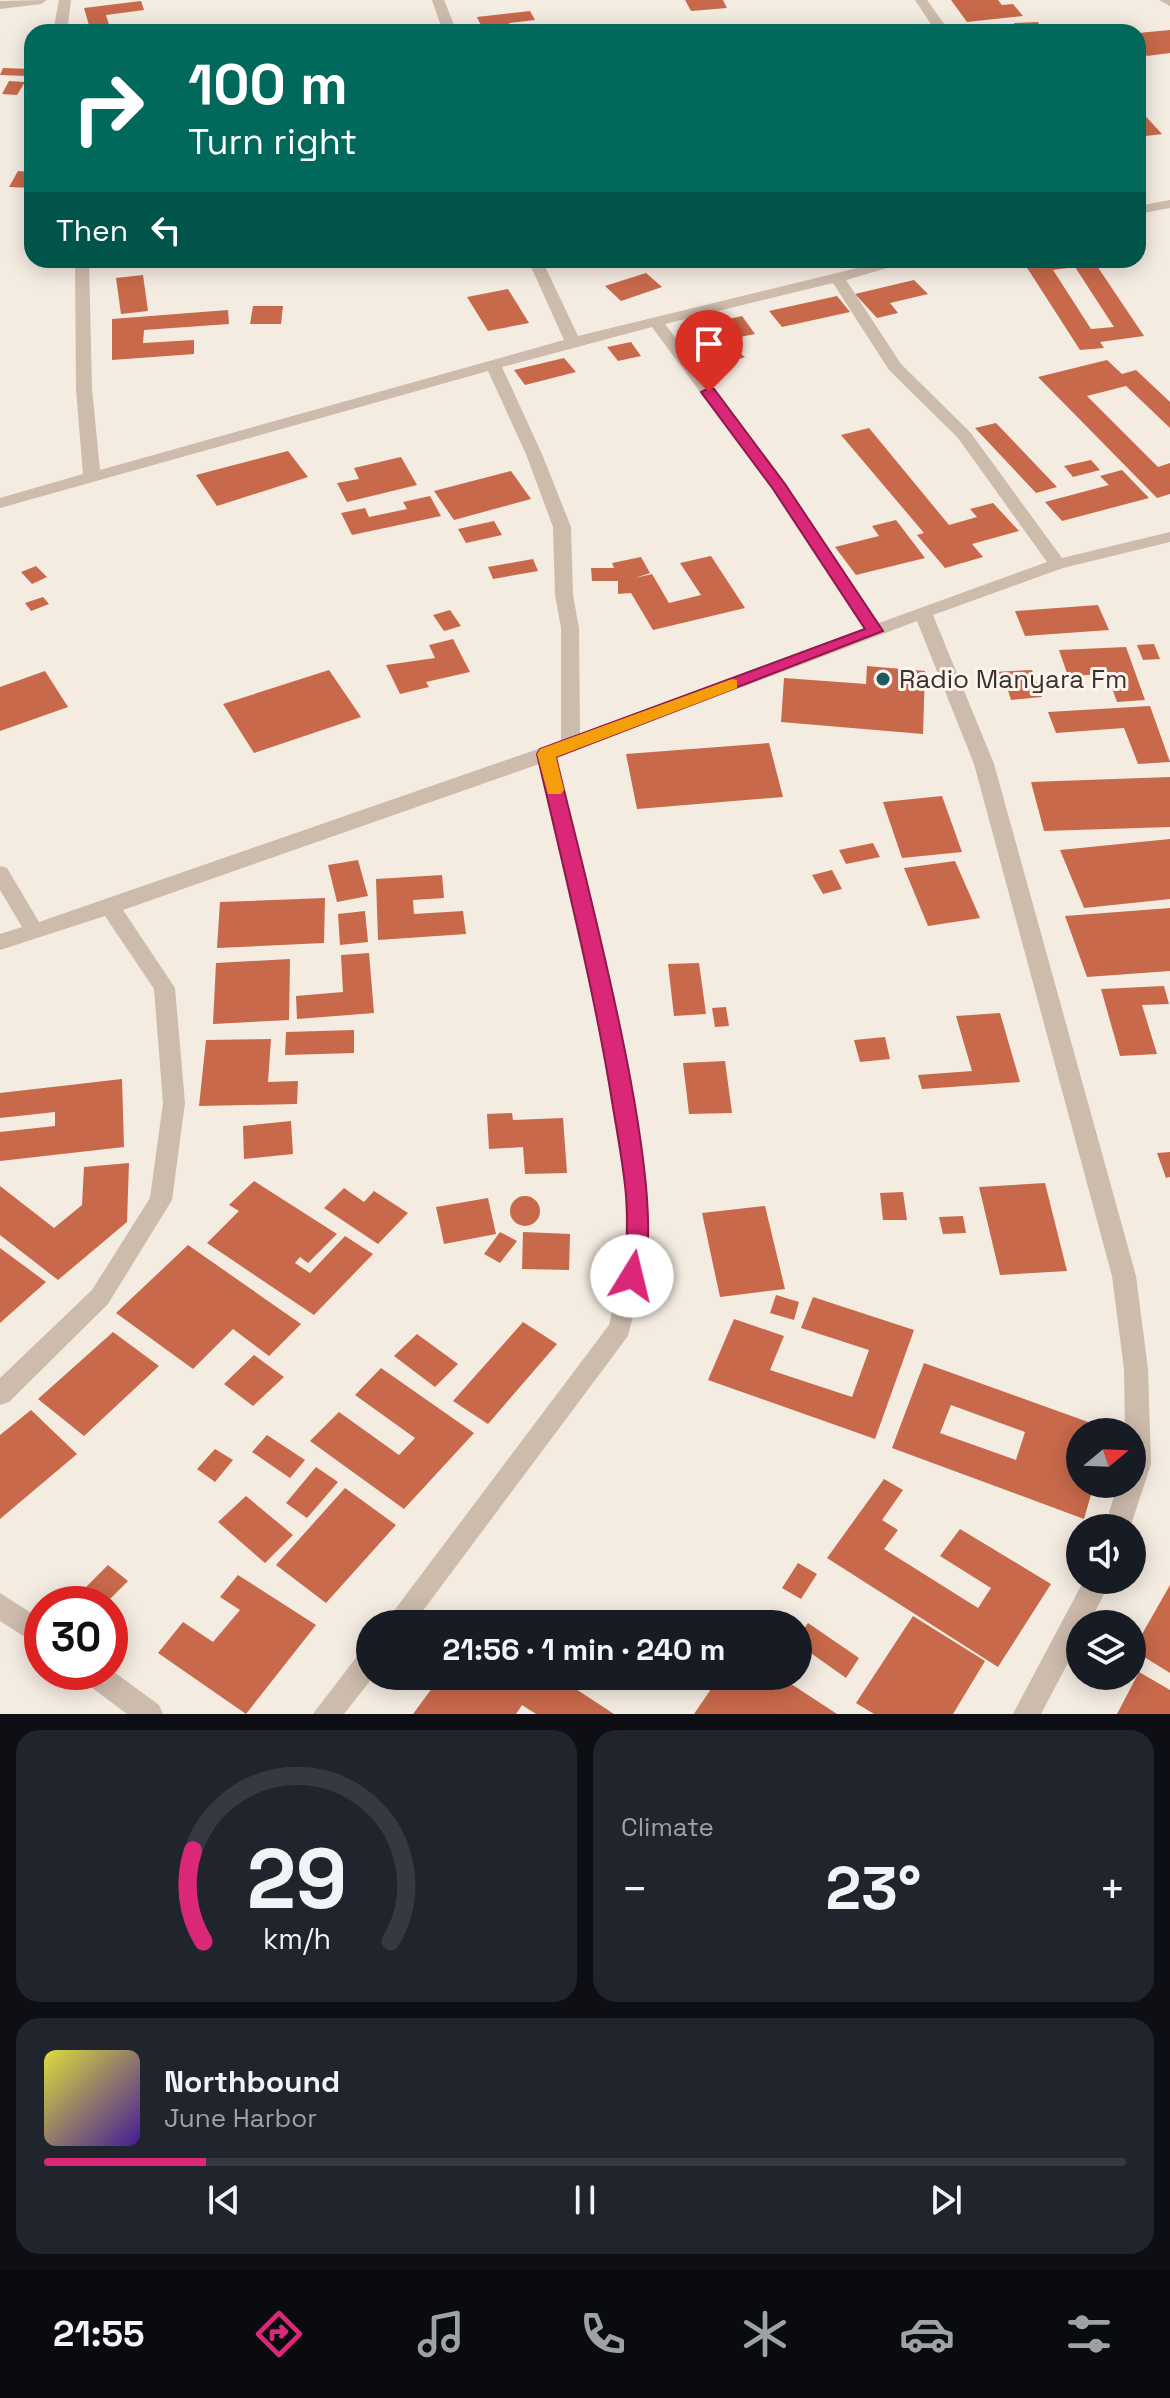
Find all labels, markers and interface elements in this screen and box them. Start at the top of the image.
text: 100 m [188,49,348,120]
icon: right [56,56,160,160]
text: Turn right [188,119,357,165]
icon: left [144,208,188,252]
text: Then [56,211,128,250]
pin [675,310,743,392]
icon: arrive [687,322,731,366]
place label: Radio Manyara Fm [899,662,1127,696]
marker: Radio Manyara Fm [874,670,892,688]
position arrow [590,1234,674,1318]
north arrow [1066,1418,1146,1498]
map controls [1066,1418,1146,1690]
button: sound [1066,1514,1146,1594]
speed limit sign: 30 [24,1586,128,1690]
button: layers [1066,1610,1146,1690]
text: 21:56 · 1 min · 240 m [443,1630,725,1669]
text: Climate [621,1810,714,1844]
text: 29 [246,1826,347,1932]
text: 23° [826,1850,921,1927]
text: − [621,1861,648,1917]
text: + [1099,1861,1126,1917]
text: km/h [262,1921,331,1957]
text: Northbound [164,2062,340,2101]
text: June Harbor [164,2101,317,2135]
icon: previous [202,2178,246,2222]
icon: pause [563,2178,607,2222]
icon: next [924,2178,968,2222]
icon: directions [251,2306,307,2362]
icon: music [413,2306,469,2362]
icon: phone [575,2306,631,2362]
icon: climate [737,2306,793,2362]
icon: car [899,2306,955,2362]
icon: filters [1061,2306,1117,2362]
text: 21:55 [53,2311,145,2357]

